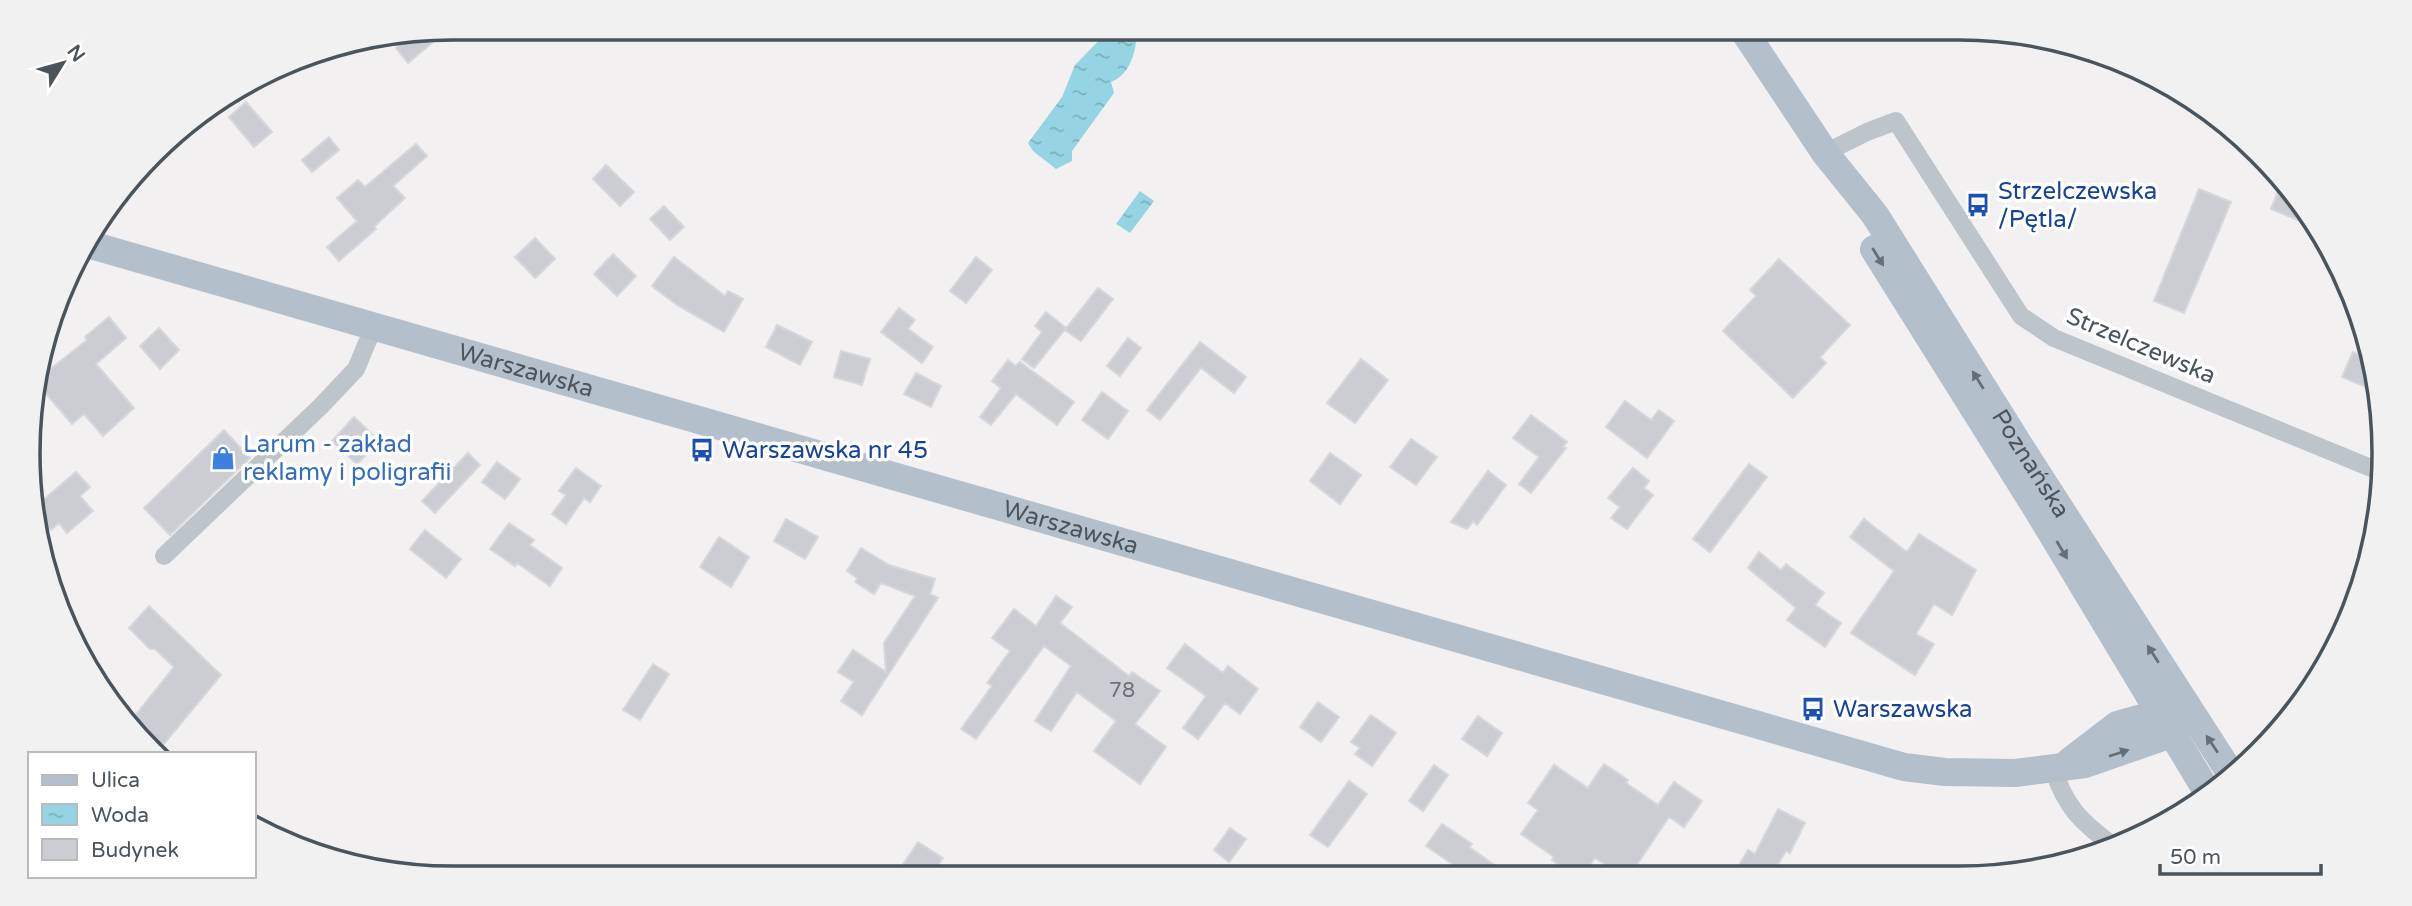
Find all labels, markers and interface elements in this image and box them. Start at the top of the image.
north arrow [28,28,98,98]
text: N [62,41,89,66]
place label: Strzelczewska /Pętla/ [1998,177,2157,234]
bus stop icon: Strzelczewska /Pętla/ [1964,191,1992,219]
one-way arrow [1872,248,1885,267]
street label: Strzelczewska [2062,302,2220,390]
street label: Warszawska [455,337,597,404]
one-way arrow [1972,370,1985,390]
street label: Poznańska [1986,404,2076,523]
place label: Larum - zakład reklamy i poligrafii [243,430,452,487]
bus stop icon: Warszawska nr 45 [688,436,716,464]
place label: Warszawska nr 45 [722,436,928,465]
shop icon: Larum - zakład reklamy i poligrafii [209,444,237,472]
street label: Warszawska [1000,494,1142,560]
one-way arrow [2056,541,2069,560]
one-way arrow [2147,645,2160,664]
house number: 78 [1109,678,1135,703]
bus stop icon: Warszawska [1799,695,1827,723]
place label: Warszawska [1833,695,1973,724]
one-way arrow [2205,734,2218,754]
one-way arrow [2108,748,2129,758]
legend [28,752,256,878]
text: Ulica [91,768,140,793]
text: Woda [91,803,149,828]
scale bar [2160,832,2321,876]
text: Budynek [91,838,179,863]
text: 50 m [2170,845,2221,870]

